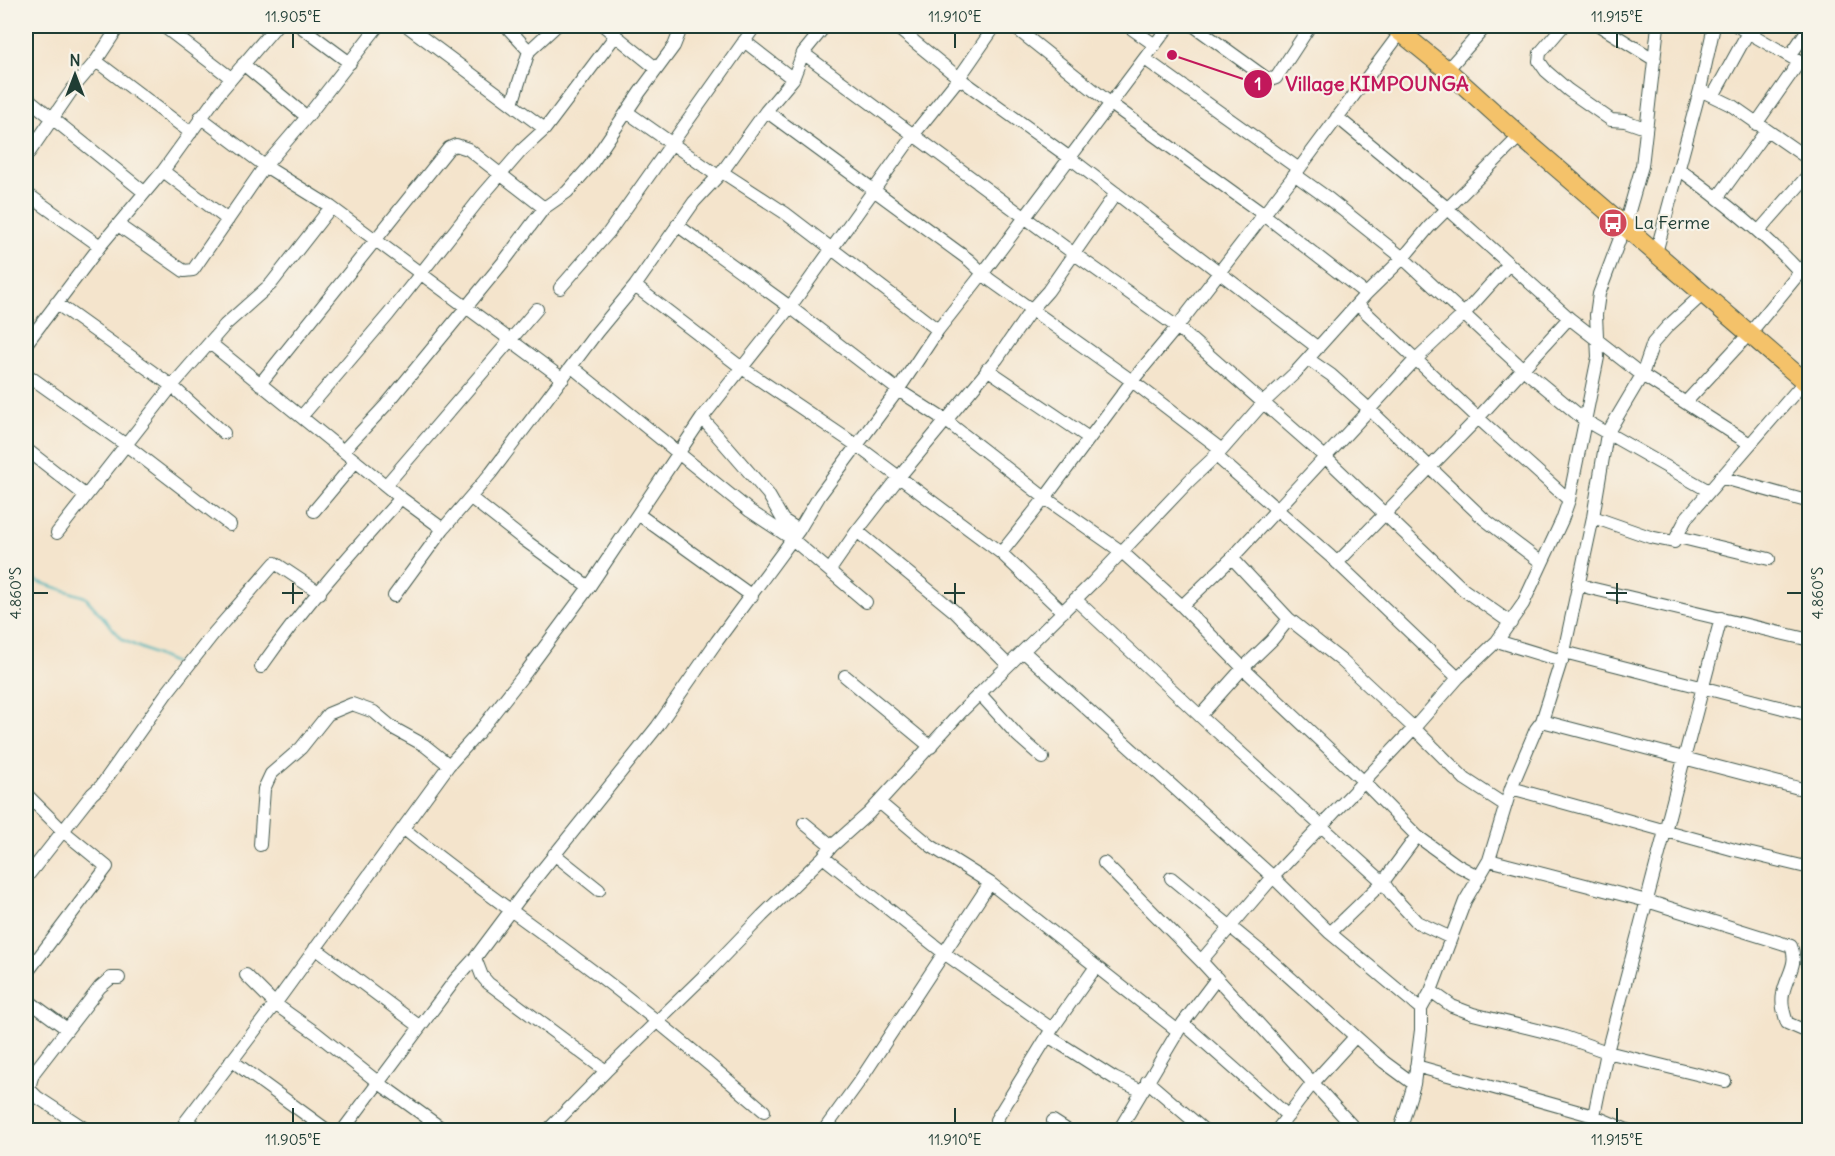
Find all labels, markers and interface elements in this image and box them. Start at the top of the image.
text: 11.905°E [265,7,321,26]
text: 11.910°E [928,7,982,26]
text: 11.915°E [1591,7,1643,26]
north arrow [45,45,105,105]
text: N [69,50,81,70]
callout: Village KIMPOUNGA [1243,65,1481,103]
text: Village KIMPOUNGA [1285,71,1469,96]
text: 1 [1254,72,1262,95]
bus stop icon: La Ferme [1597,207,1629,239]
place label: La Ferme [1634,211,1710,234]
text: 4.860°S [6,567,25,619]
text: 4.860°S [1808,567,1827,619]
text: 11.905°E [265,1130,321,1149]
text: 11.910°E [928,1130,982,1149]
text: 11.915°E [1591,1130,1643,1149]

